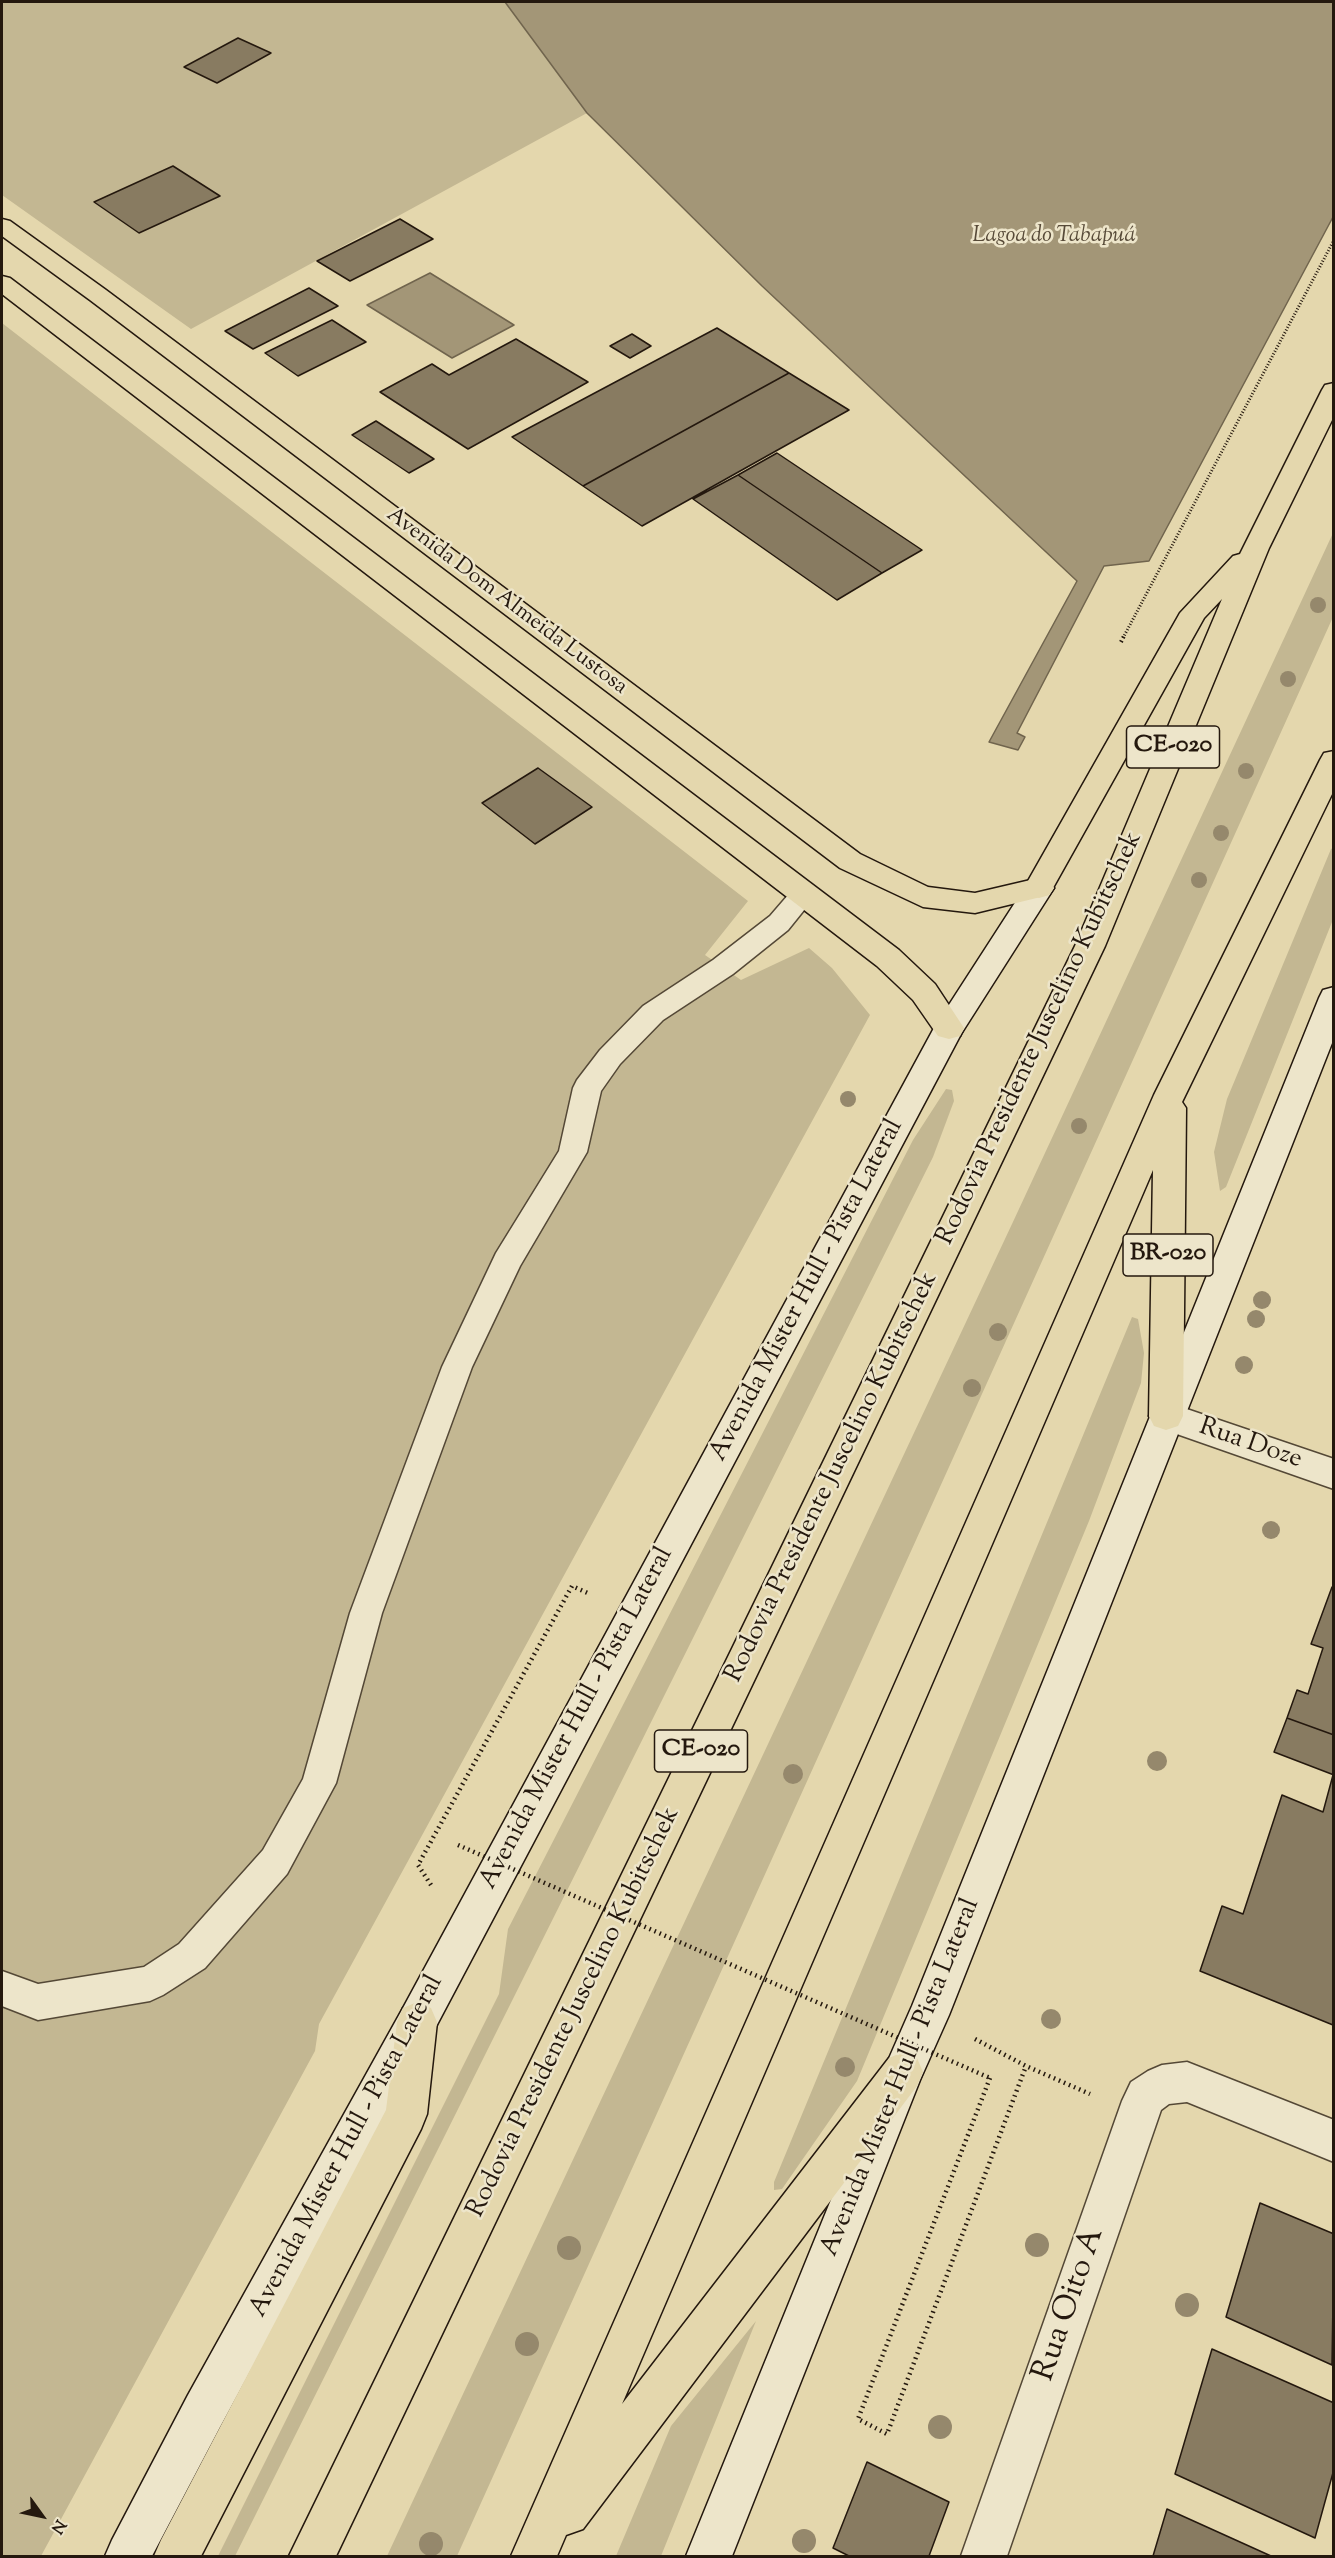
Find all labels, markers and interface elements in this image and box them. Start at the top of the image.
water label: Lagoa do Tabapuá [972,224,1136,250]
street label: Avenida Dom Almeida Lustosa [380,503,632,701]
road number: CE-020 [1126,726,1220,768]
street label: Rodovia Presidente Juscelino Kubitschek [931,827,1151,1251]
street label: Avenida Mister Hull - Pista Lateral [704,1115,912,1467]
road number: BR-020 [1123,1234,1213,1276]
street label: Rodovia Presidente Juscelino Kubitschek [720,1268,946,1688]
street label: Rua Doze [1194,1413,1306,1477]
street label: Avenida Mister Hull - Pista Lateral [474,1543,682,1895]
road number: CE-020 [654,1730,748,1772]
street label: Rodovia Presidente Juscelino Kubitschek [462,1803,688,2223]
street label: Avenida Mister Hull - Pista Lateral [816,1895,988,2261]
street label: Avenida Mister Hull - Pista Lateral [244,1971,452,2323]
street label: Rua Oito A [1027,2223,1115,2387]
north arrow [12,2486,72,2546]
text: N [44,2514,71,2538]

